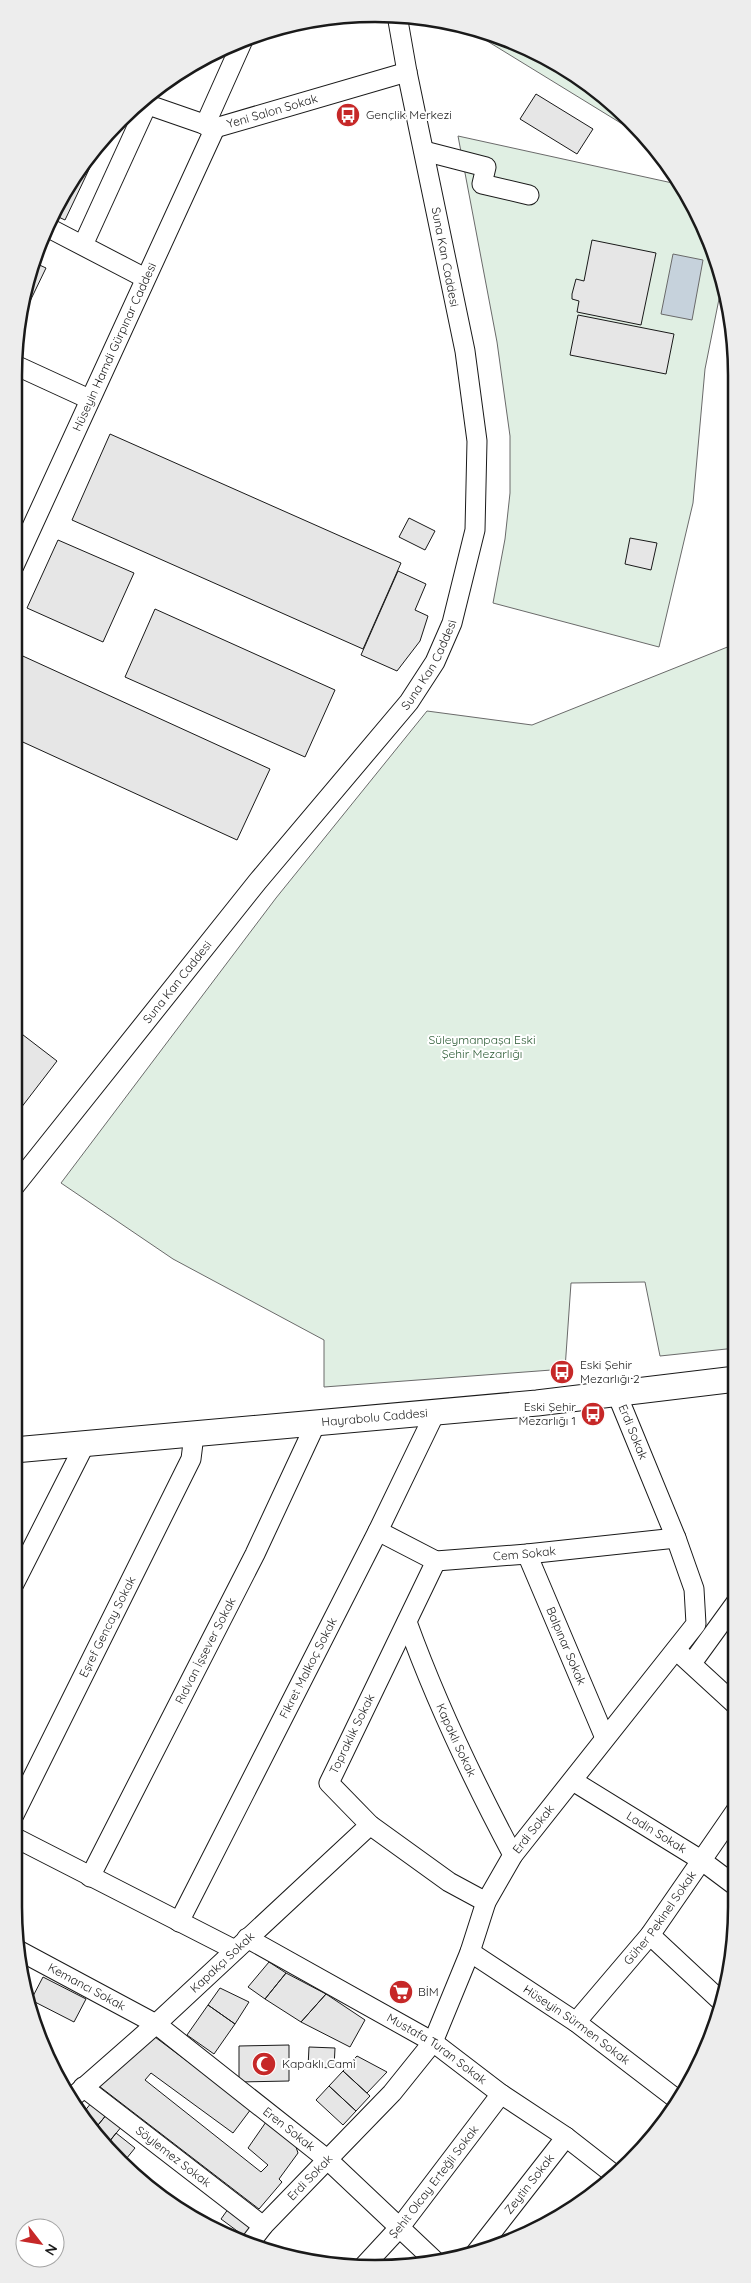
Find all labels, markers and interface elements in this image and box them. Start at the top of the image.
street label: Yeni Salon Sokak [225,90,319,131]
bus stop icon: Gençlik Merkezi [335,102,361,128]
place label: Gençlik Merkezi [366,107,452,122]
street label: Suna Kan Caddesi [428,206,463,308]
street label: Hüseyin Hamdi Gürpınar Caddesi [69,260,159,433]
street label: Suna Kan Caddesi [398,618,459,713]
street label: Suna Kan Caddesi [139,938,214,1026]
park label: Süleymanpaşa Eski Şehir Mezarlığı [428,1032,536,1061]
place label: Eski Şehir Mezarlığı 2 [580,1357,640,1386]
bus stop icon: Eski Şehir Mezarlığı 2 [549,1359,575,1385]
place label: Eski Şehir Mezarlığı 1 [519,1399,576,1428]
bus stop icon: Eski Şehir Mezarlığı 1 [580,1401,606,1427]
street label: Erdi Sokak [616,1402,651,1462]
street label: Hayrabolu Caddesi [321,1405,428,1429]
street label: Cem Sokak [492,1543,556,1564]
street label: Eşref Gencay Sokak [76,1574,138,1680]
street label: Rıdvan İşsever Sokak [172,1595,239,1706]
street label: Balpınar Sokak [543,1604,590,1687]
street label: Fikret Malkoç Sokak [276,1615,340,1721]
street label: Topraklık Sokak [326,1691,377,1776]
street label: Kapaklı Sokak [433,1701,480,1779]
street label: Erdi Sokak [509,1801,557,1856]
street label: Ladin Sokak [624,1808,689,1856]
street label: Güher Pekinel Sokak [620,1868,699,1968]
street label: Kapakçı Sokak [187,1928,257,1996]
street label: Kemancı Sokak [46,1959,128,2013]
supermarket icon: BİM [388,1979,414,2005]
street label: Hüseyin Sürmen Sokak [521,1981,633,2068]
place label: BİM [418,1984,439,1999]
street label: Mustafa Turan Sokak [384,2010,490,2087]
mosque icon: Kapaklı Cami [251,2051,277,2077]
place label: Kapaklı Cami [282,2056,356,2071]
street label: Eren Sokak [260,2103,318,2154]
street label: Şehit Olcay Erteğli Sokak [386,2122,482,2241]
street label: Söylemez Sokak [133,2123,214,2190]
street label: Erdi Sokak [284,2151,335,2203]
street label: Zeytin Sokak [501,2151,557,2217]
north arrow [15,2218,65,2268]
text: N [41,2241,62,2259]

